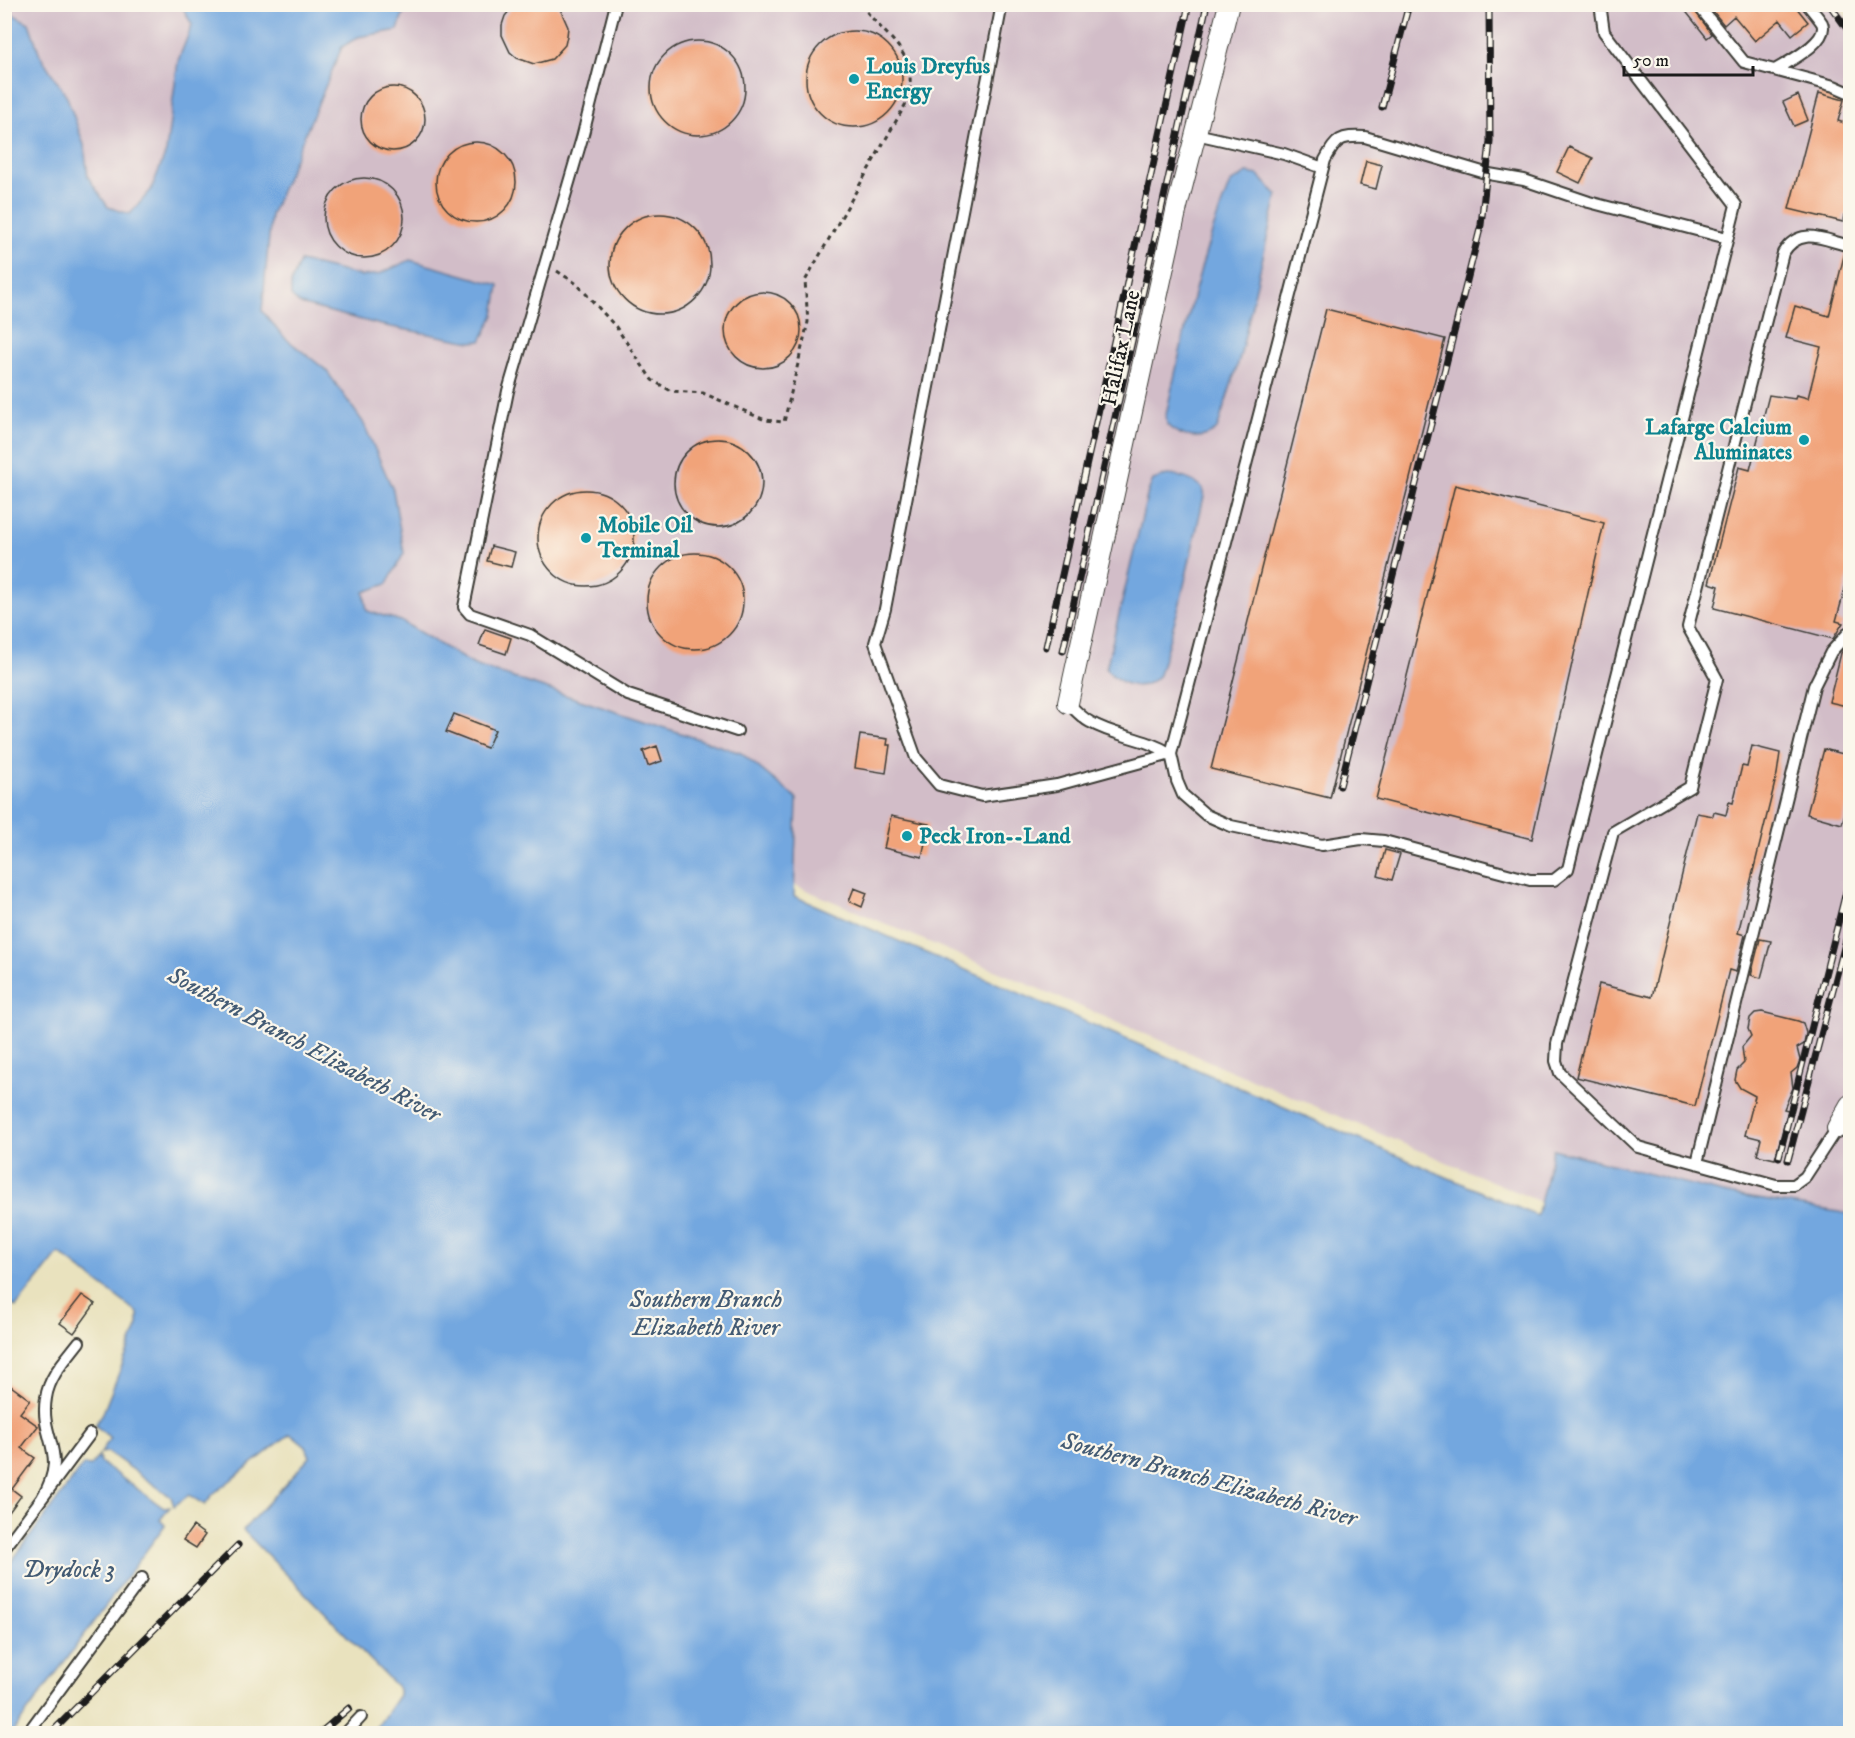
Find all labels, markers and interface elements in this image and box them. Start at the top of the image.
scale bar [1624,39,1753,77]
text: 50 m [1633,50,1669,72]
place label: Louis Dreyfus Energy [866,53,991,105]
marker: Louis Dreyfus Energy [847,72,861,86]
street label: Halifax Lane [1096,288,1146,408]
place label: Lafarge Calcium Aluminates [1645,414,1793,466]
marker: Lafarge Calcium Aluminates [1797,433,1811,447]
place label: Mobile Oil Terminal [597,512,693,564]
marker: Mobile Oil Terminal [579,531,593,545]
place label: Peck Iron--Land [919,823,1072,850]
marker: Peck Iron--Land [900,829,914,843]
water label: Southern Branch Elizabeth River [162,960,448,1131]
water label: Southern Branch Elizabeth River [629,1285,783,1343]
water label: Southern Branch Elizabeth River [1057,1426,1362,1535]
water label: Drydock 3 [23,1555,115,1585]

